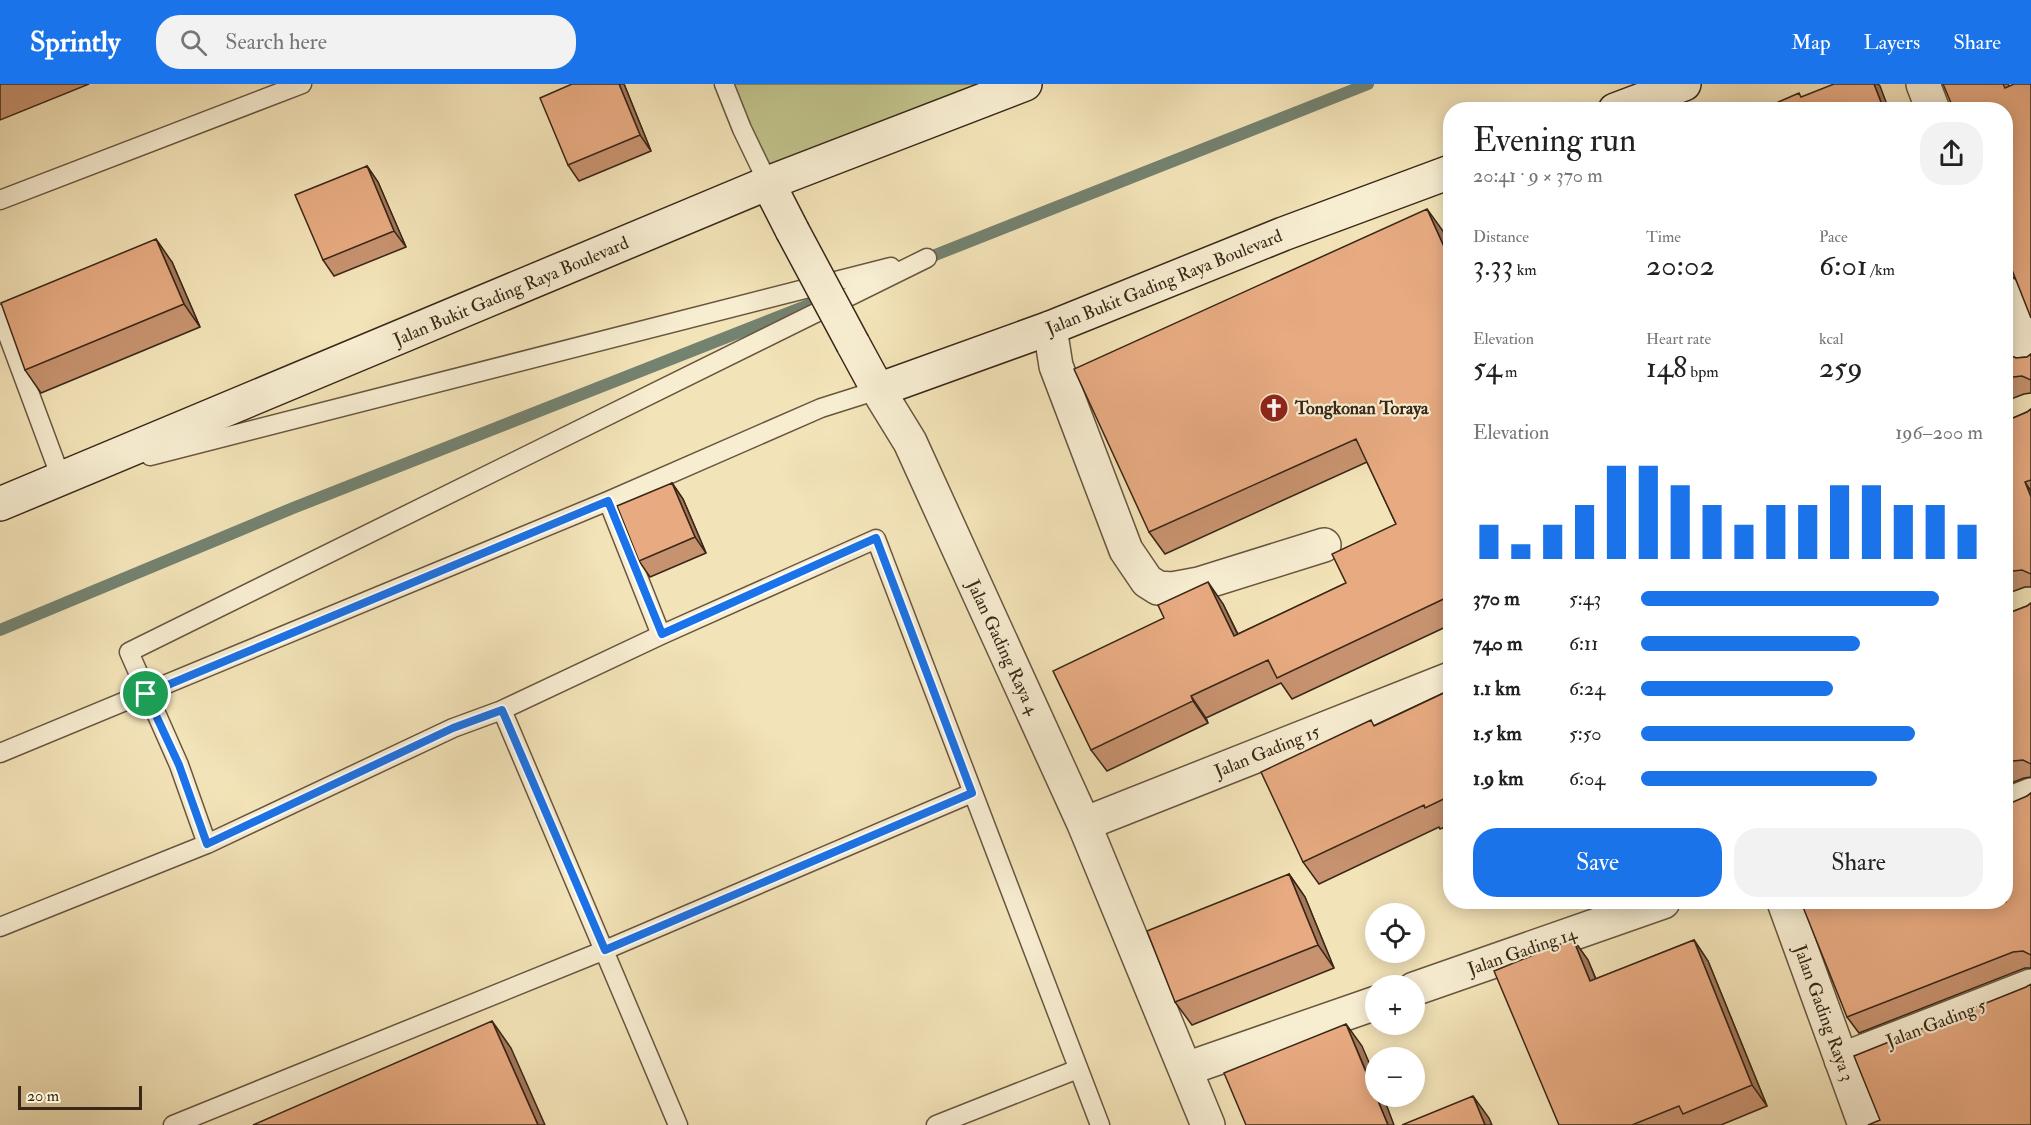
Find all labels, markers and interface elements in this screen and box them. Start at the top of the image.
search box [156,15,576,69]
text: Sprintly [30,25,120,60]
icon: search [177,26,210,59]
text: Search here [225,28,327,56]
text: Map [1791,29,1831,56]
text: Layers [1864,29,1920,56]
text: Share [1953,29,2001,56]
text: Evening run [1473,120,1636,161]
button: share [1920,122,1983,185]
text: 20:41 · 9 × 370 m [1473,163,1603,188]
street label: Jalan Bukit Gading Raya Boulevard [1042,224,1286,341]
text: Distance [1473,227,1529,247]
text: Time [1646,227,1681,247]
text: Pace [1819,227,1848,247]
street label: Jalan Bukit Gading Raya Boulevard [389,231,632,352]
text: 3.33 [1473,247,1513,284]
text: 20:02 [1646,247,1715,284]
text: 6:01 [1819,247,1867,284]
text: km [1513,260,1537,280]
text: /km [1867,260,1895,280]
text: Elevation [1473,329,1534,349]
text: Heart rate [1646,329,1711,349]
text: kcal [1819,329,1844,349]
text: 54 [1473,349,1502,386]
text: 148 [1646,349,1687,386]
text: 259 [1819,349,1863,386]
text: m [1502,362,1517,382]
text: bpm [1687,362,1719,382]
church icon: Tongkonan Toraya [1258,392,1290,424]
place label: Tongkonan Toraya [1294,397,1429,420]
text: Elevation [1473,420,1549,445]
text: 196–200 m [1895,420,1983,445]
street label: Jalan Gading Raya 4 [961,575,1044,720]
text: 370 m [1473,586,1520,611]
text: 5:43 [1569,586,1601,611]
text: 740 m [1473,631,1522,656]
text: 6:11 [1569,631,1598,656]
pin [120,668,171,719]
text: 1.1 km [1473,676,1520,701]
text: 6:24 [1569,676,1605,701]
icon: arrive [129,677,162,710]
street label: Jalan Gading 15 [1210,720,1323,783]
text: 1.5 km [1473,721,1522,746]
text: 5:50 [1569,721,1602,746]
text: 1.9 km [1473,766,1524,791]
text: 6:04 [1569,766,1605,791]
button: Save [1473,828,1722,897]
button: Share [1734,828,1983,897]
map controls [1365,903,1425,1107]
button: locate [1365,903,1425,963]
street label: Jalan Gading 14 [1464,922,1581,981]
street label: Jalan Gading Raya 3 [1788,941,1859,1085]
button: + [1365,975,1425,1035]
street label: Jalan Gading 5 [1882,994,1990,1053]
button: − [1365,1047,1425,1107]
scale bar [18,1083,142,1110]
text: 20 m [27,1086,59,1106]

